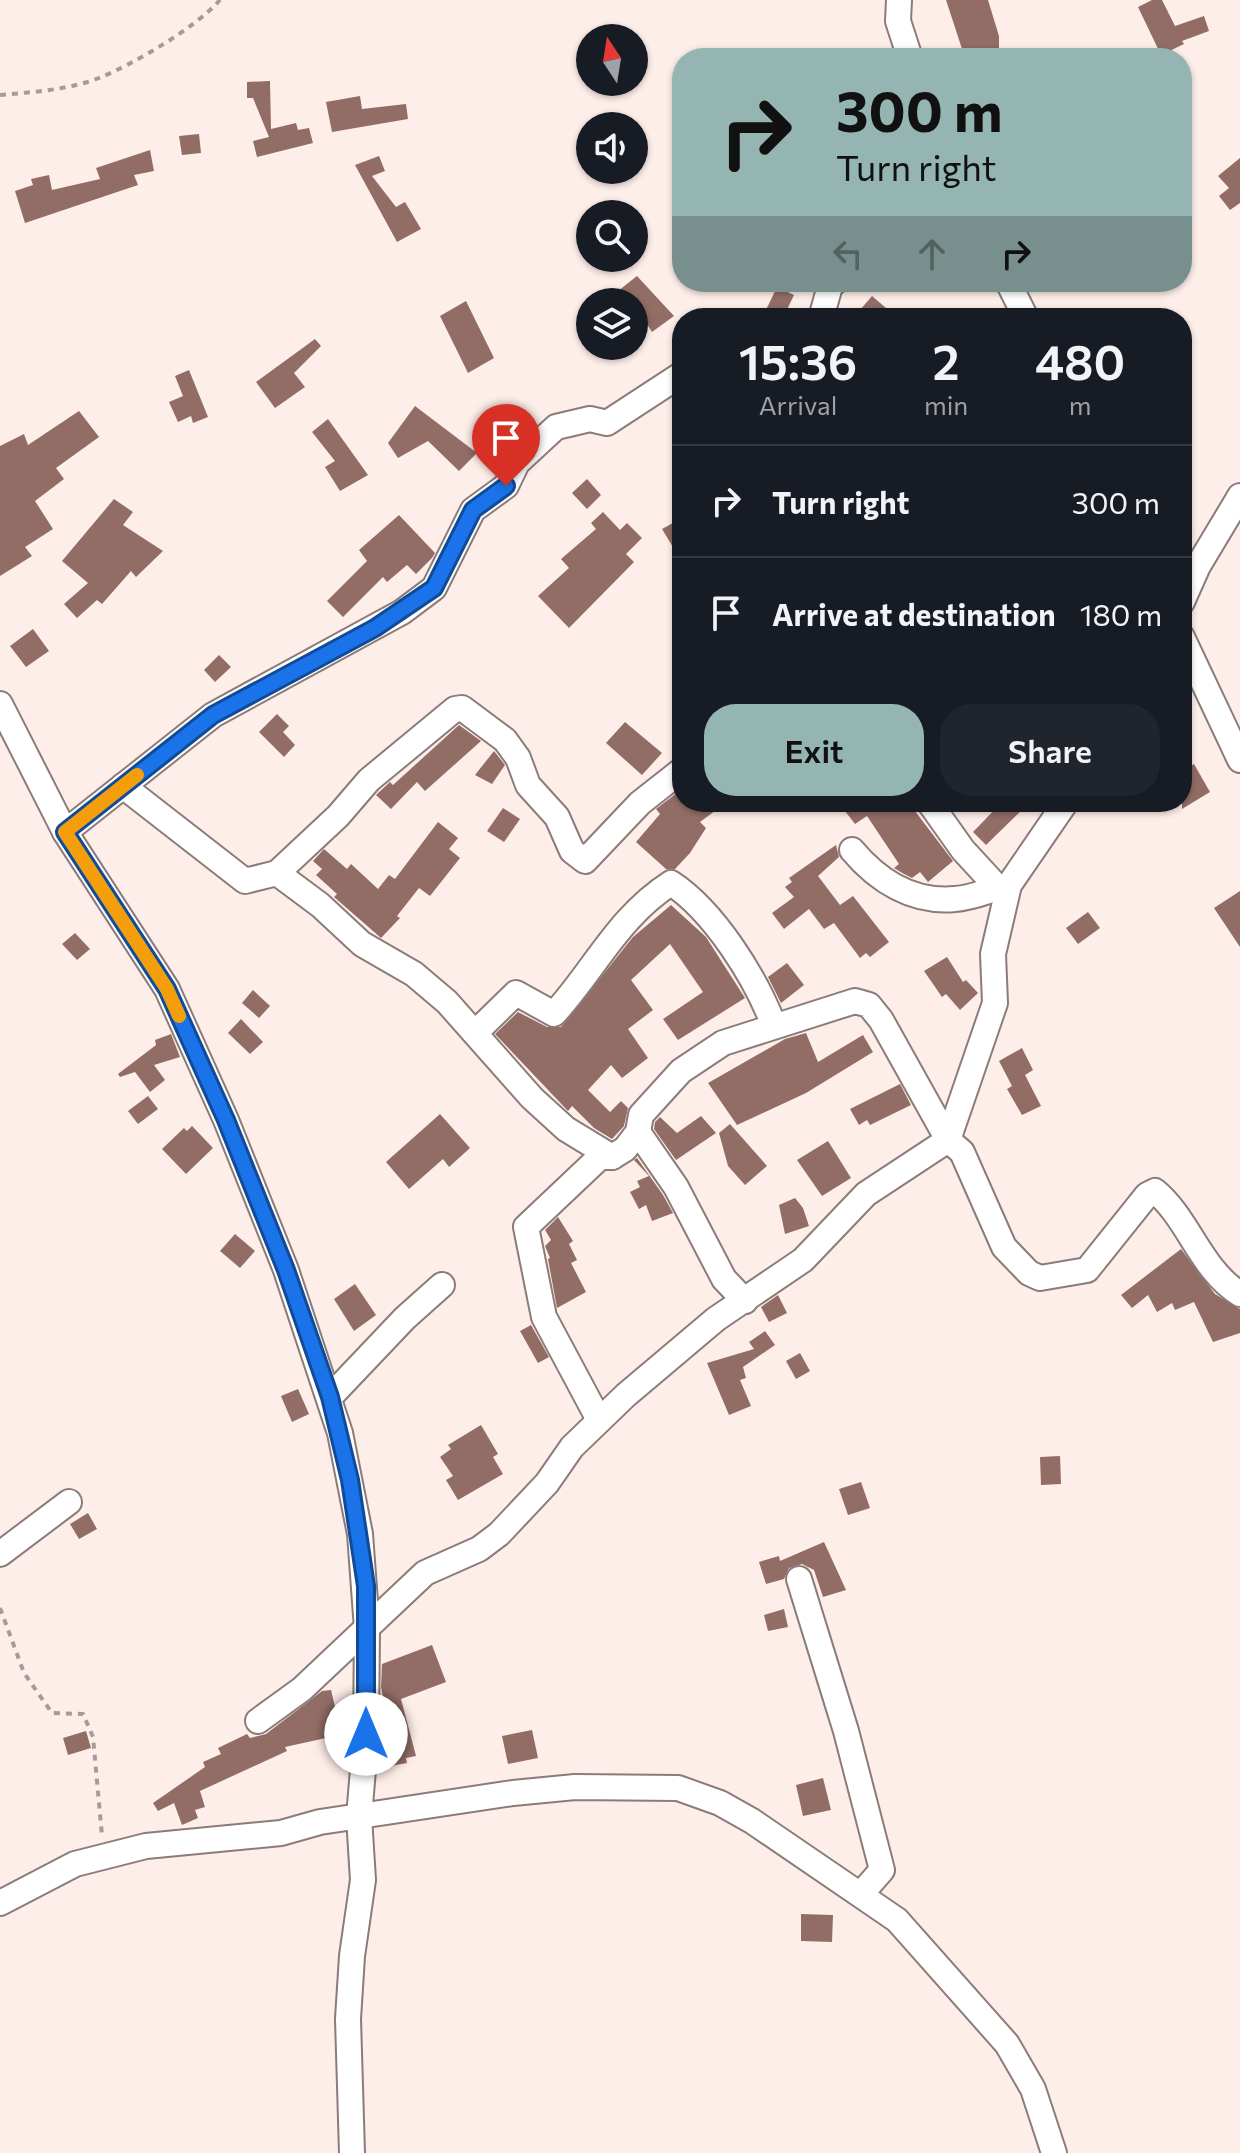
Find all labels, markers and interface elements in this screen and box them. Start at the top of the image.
north arrow [576,24,648,96]
map controls [576,24,648,360]
text: 300 m [836,75,1003,144]
icon: right [704,80,808,184]
button: sound [576,112,648,184]
text: Turn right [836,144,997,188]
button: search [576,200,648,272]
icon: left [826,232,870,276]
icon: ahead [910,232,954,276]
icon: right [994,232,1038,276]
button: layers [576,288,648,360]
text: 15:36 [739,331,857,390]
text: 2 [933,331,960,390]
text: 480 [1035,331,1125,390]
text: Arrival [759,389,837,420]
text: min [924,389,968,420]
text: m [1069,389,1091,420]
pin [472,404,540,486]
icon: arrive [484,416,528,460]
icon: right [704,479,748,523]
text: Turn right [772,483,909,520]
text: 300 m [1072,483,1160,520]
icon: arrive [704,591,748,635]
text: Arrive at destination [772,595,1056,632]
text: 180 m [1080,595,1162,632]
button: Exit [704,704,924,796]
button: Share [940,704,1160,796]
position arrow [324,1692,408,1776]

